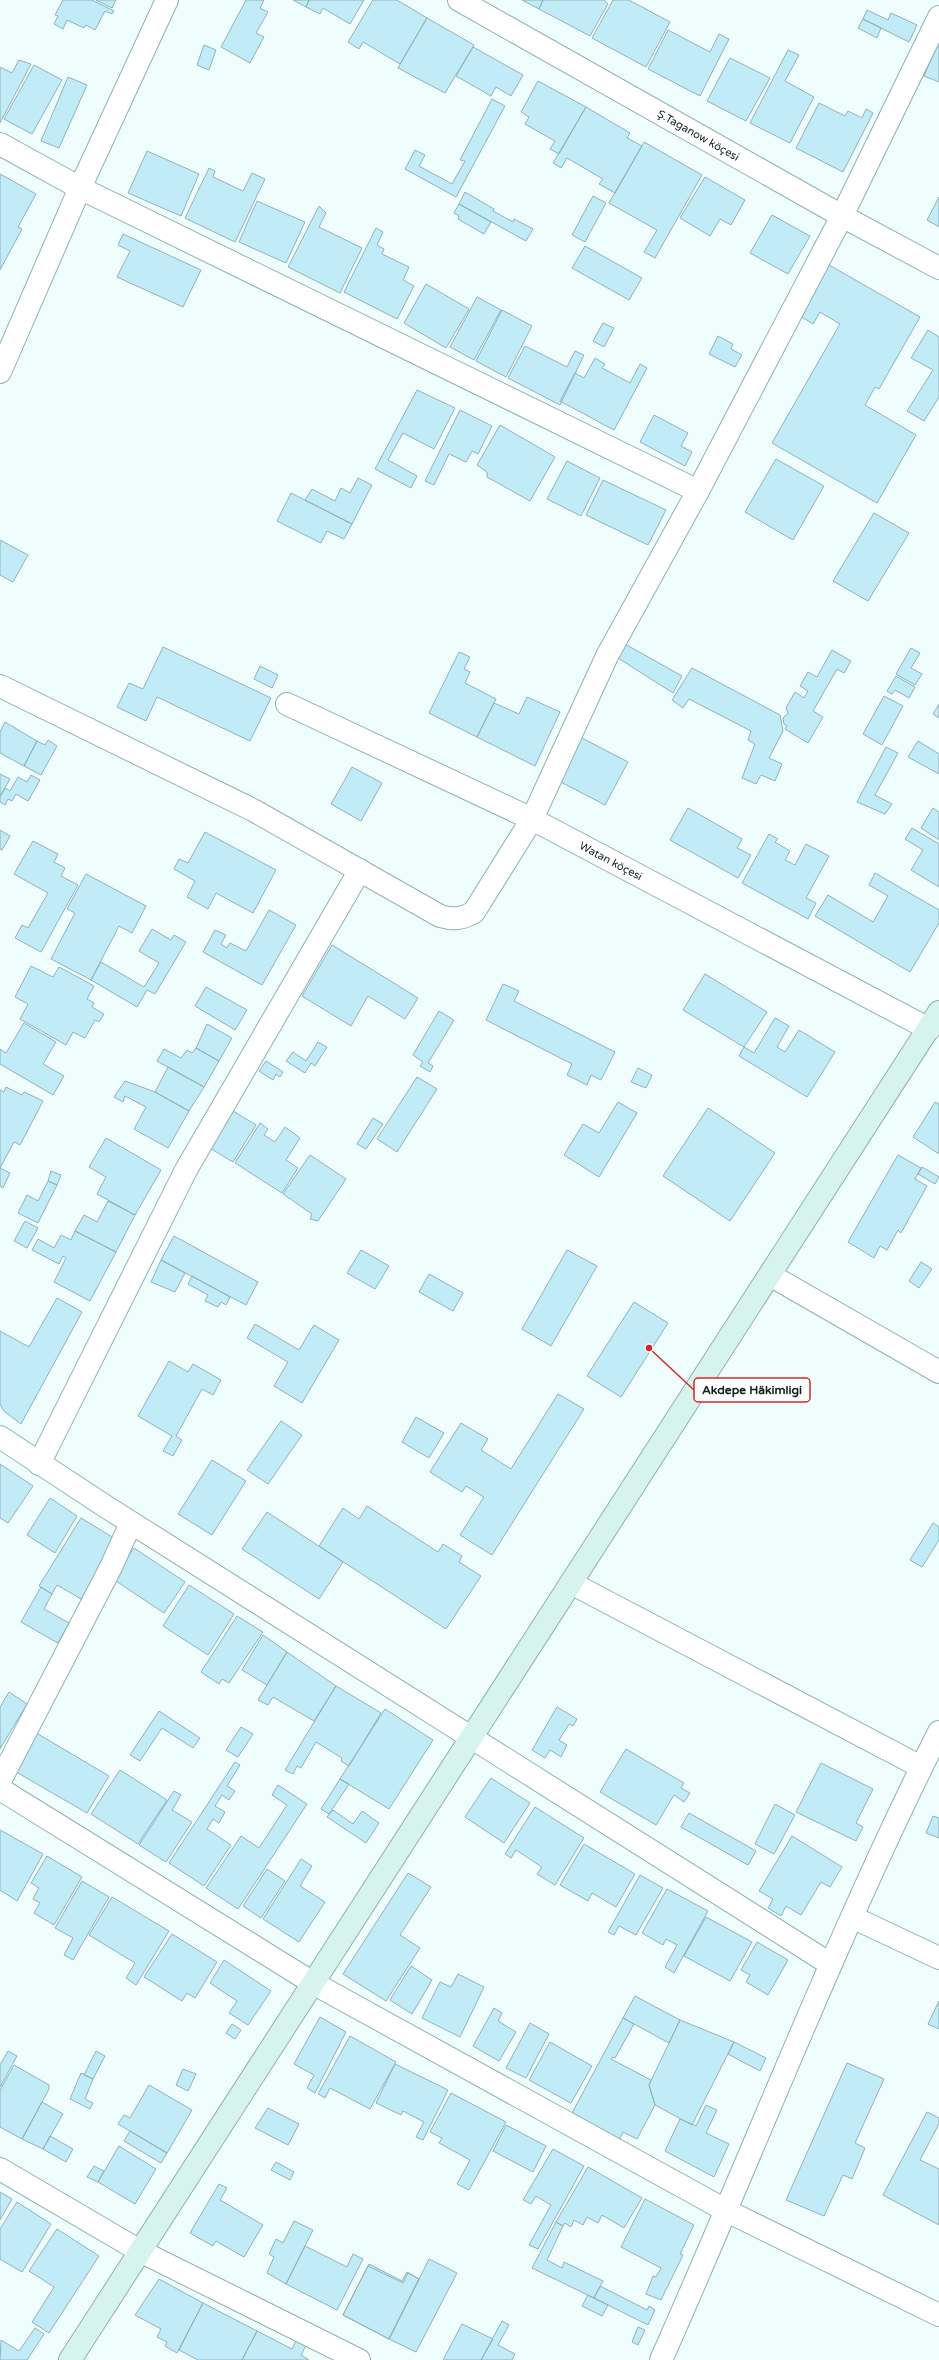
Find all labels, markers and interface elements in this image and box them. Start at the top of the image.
street label: Ş.Taganow köçesi [655,107,742,163]
street label: Watan köçesi [577,839,645,883]
callout: Akdepe Häkimligi [694,1378,810,1402]
text: Akdepe Häkimligi [702,1383,802,1398]

